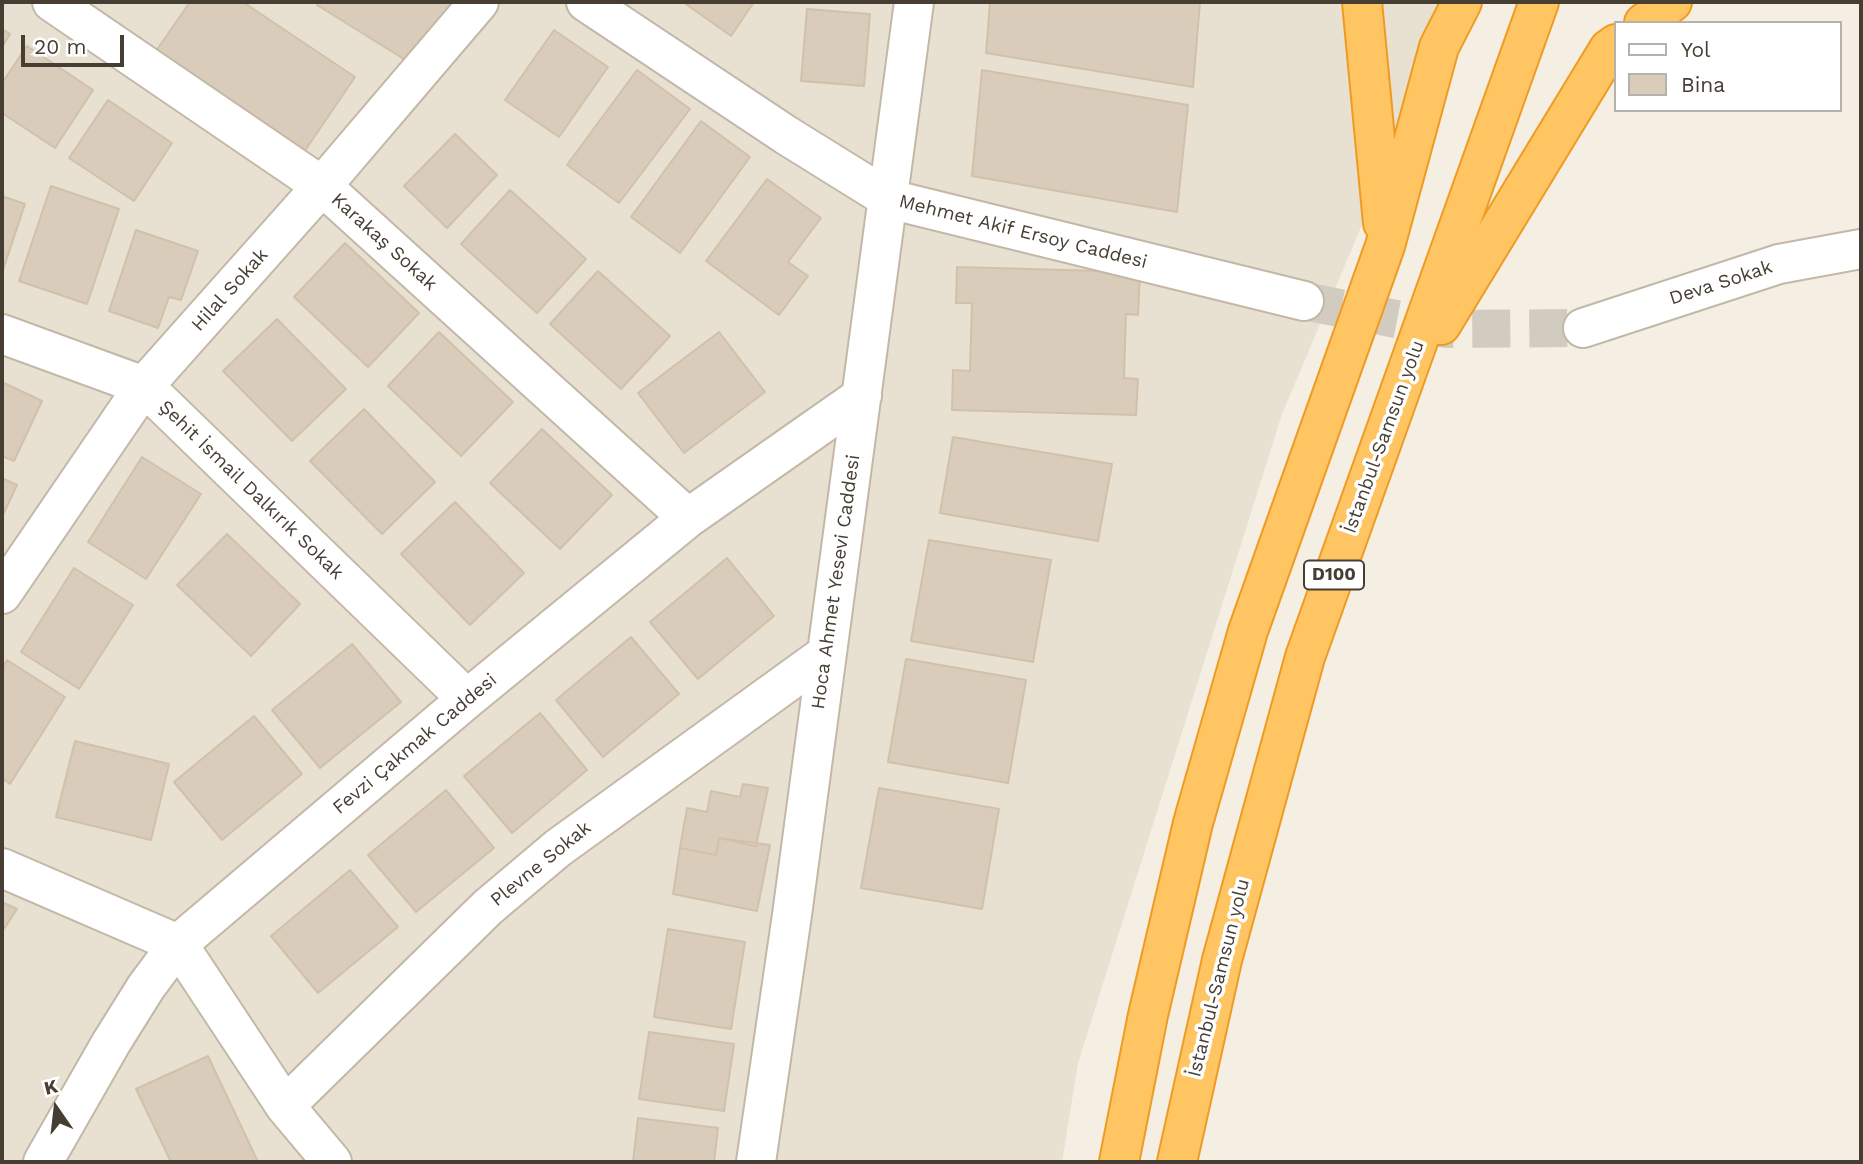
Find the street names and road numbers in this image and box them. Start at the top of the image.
street label: Karakaş Sokak [326,188,442,296]
street label: Mehmet Akif Ersoy Caddesi [897,190,1149,274]
street label: Hilal Sokak [187,244,273,336]
street label: Deva Sokak [1667,256,1775,310]
street label: İstanbul-Samsun yolu [1339,338,1429,536]
street label: Şehit İsmail Dalkırık Sokak [154,396,348,584]
street label: Hoca Ahmet Yesevi Caddesi [807,453,865,711]
road number: D100 [1304,560,1364,590]
street label: Fevzi Çakmak Caddesi [328,669,502,819]
street label: Plevne Sokak [486,816,596,912]
street label: İstanbul-Samsun yolu [1183,877,1255,1079]

